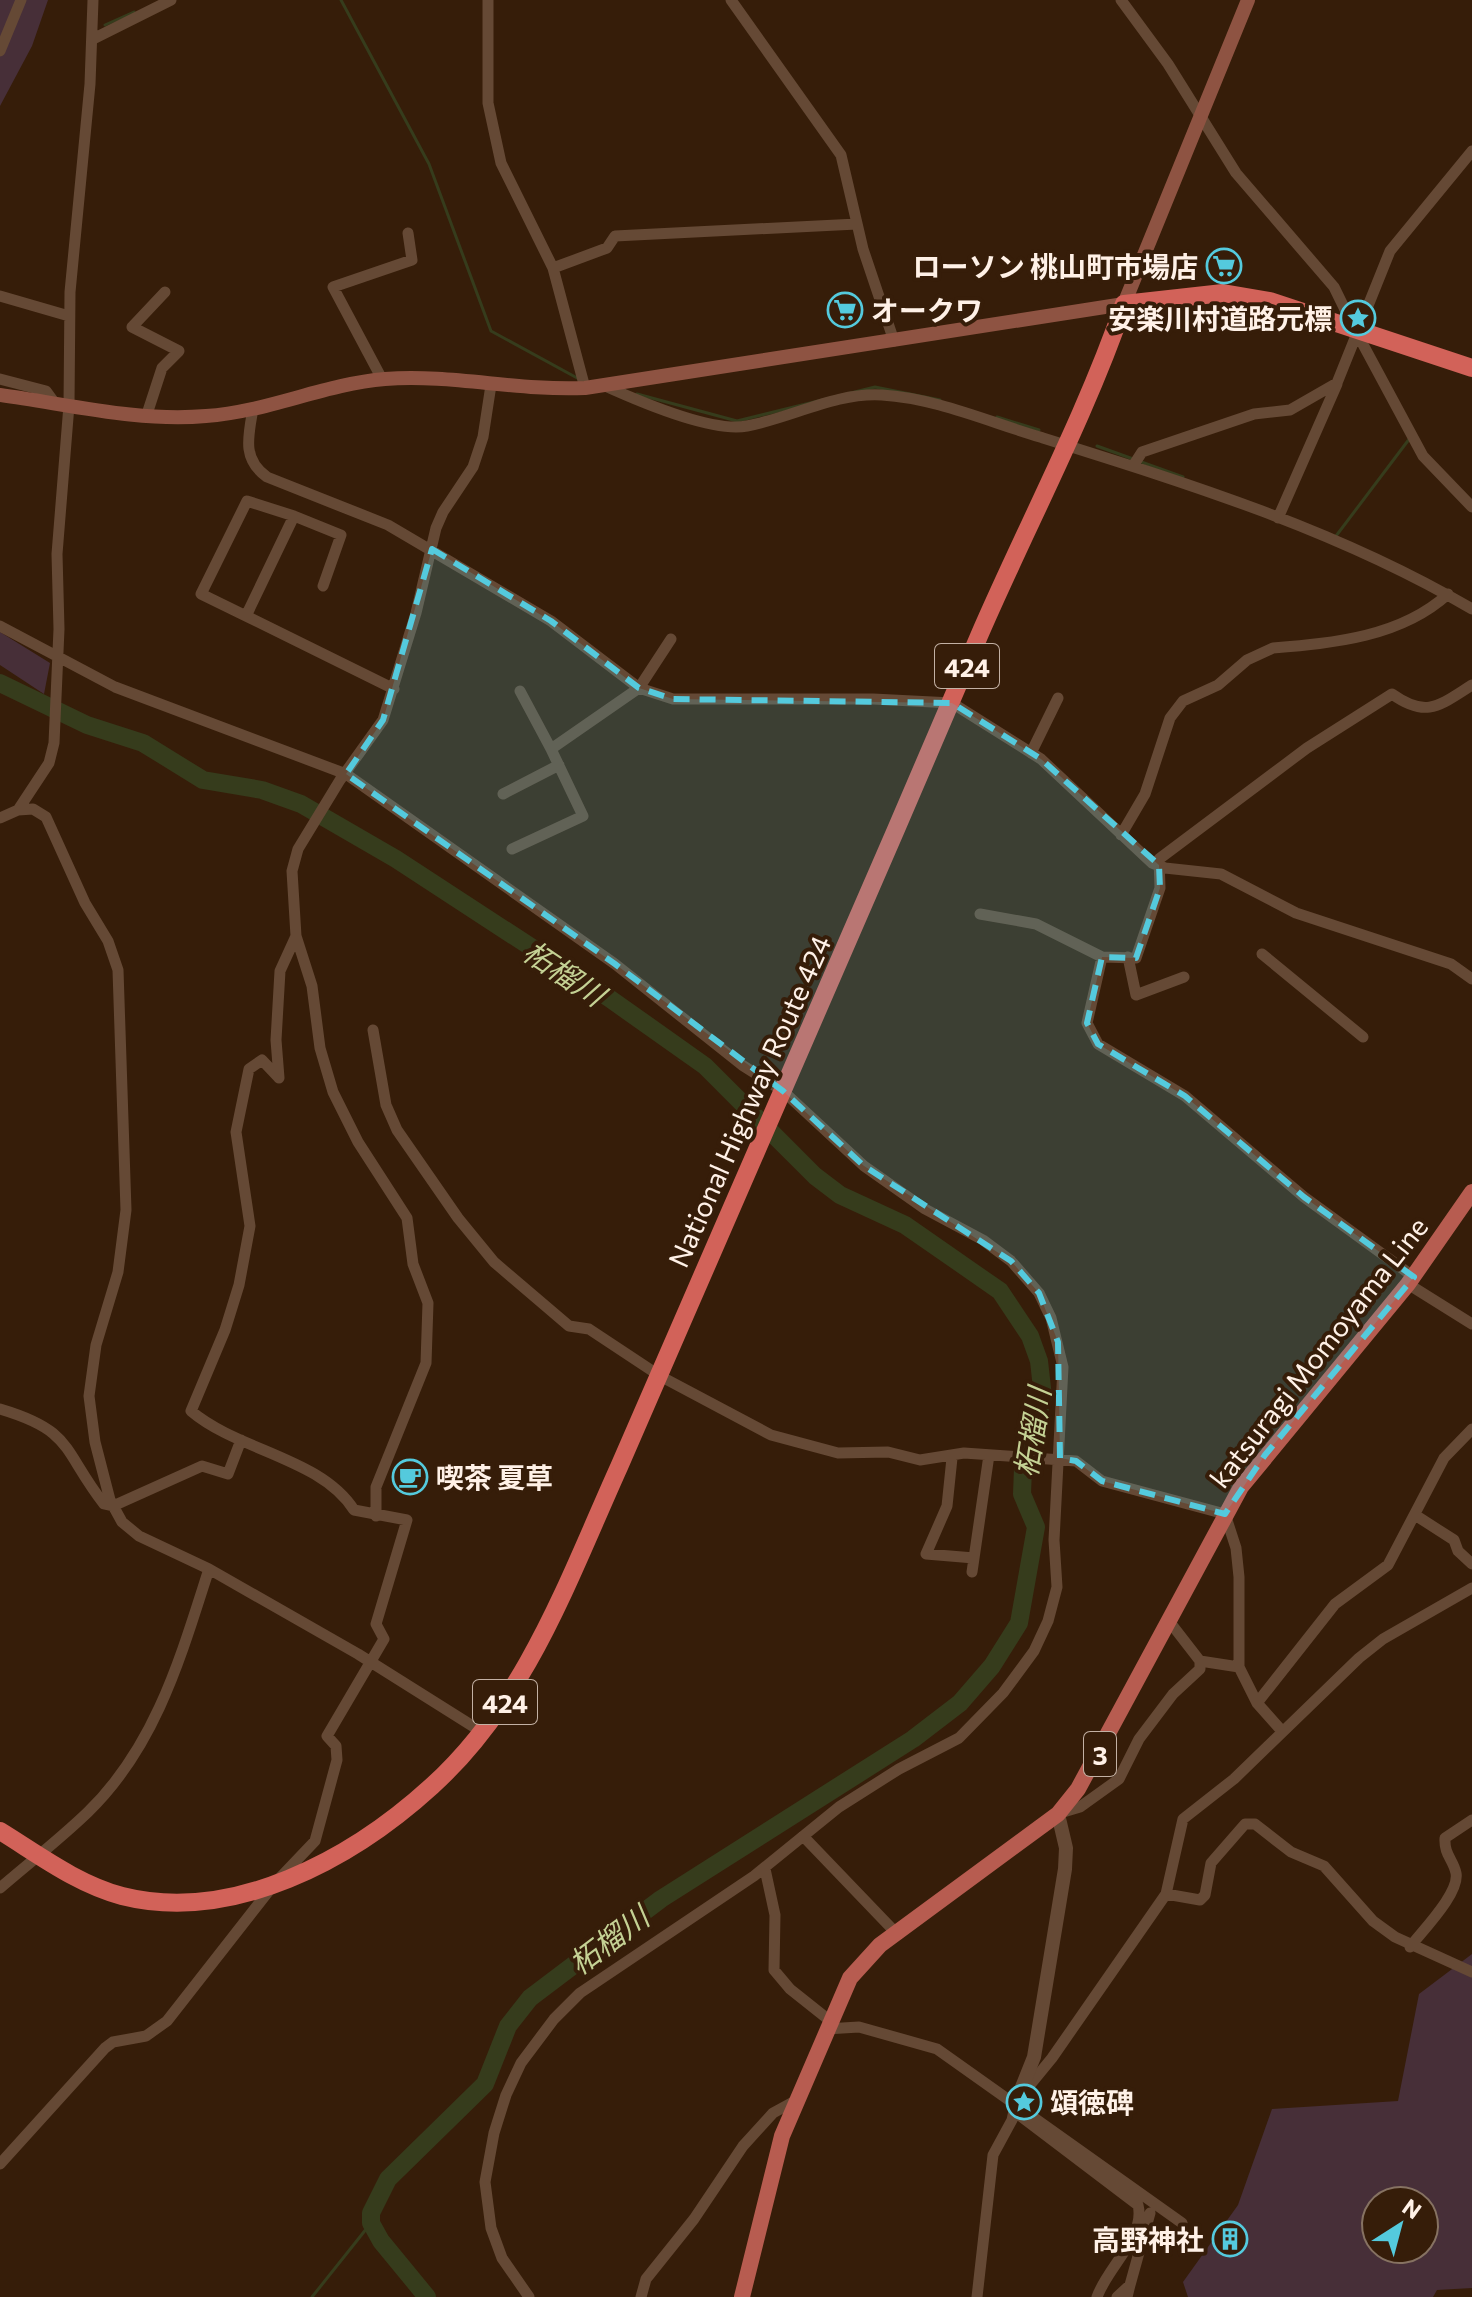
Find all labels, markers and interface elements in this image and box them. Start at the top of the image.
supermarket icon: ローソン 桃山町市場店 [1205,247,1243,285]
place label: ローソン 桃山町市場店 [913,249,1198,283]
supermarket icon: オークワ [826,291,864,329]
place label: オークワ [871,293,983,327]
place icon: 安楽川村道路元標 [1339,299,1377,337]
place label: 安楽川村道路元標 [1108,301,1332,335]
road number: 424 [935,644,999,688]
street label: National Highway Route 424 [660,930,838,1272]
water label: 柘榴川 [517,931,615,1014]
street label: katsuragi Momoyama Line [1202,1210,1434,1494]
water label: 柘榴川 [1006,1382,1057,1479]
cafe icon: 喫茶 夏草 [391,1458,429,1496]
place label: 喫茶 夏草 [436,1460,553,1494]
road number: 424 [473,1680,537,1724]
road number: 3 [1084,1732,1116,1776]
water label: 柘榴川 [561,1895,657,1981]
place icon: 頌徳碑 [1005,2083,1043,2121]
place label: 頌徳碑 [1050,2085,1134,2119]
north arrow [1360,2185,1440,2265]
text: N [1397,2193,1427,2224]
building icon: 高野神社 [1211,2220,1249,2258]
place label: 高野神社 [1092,2222,1204,2256]

